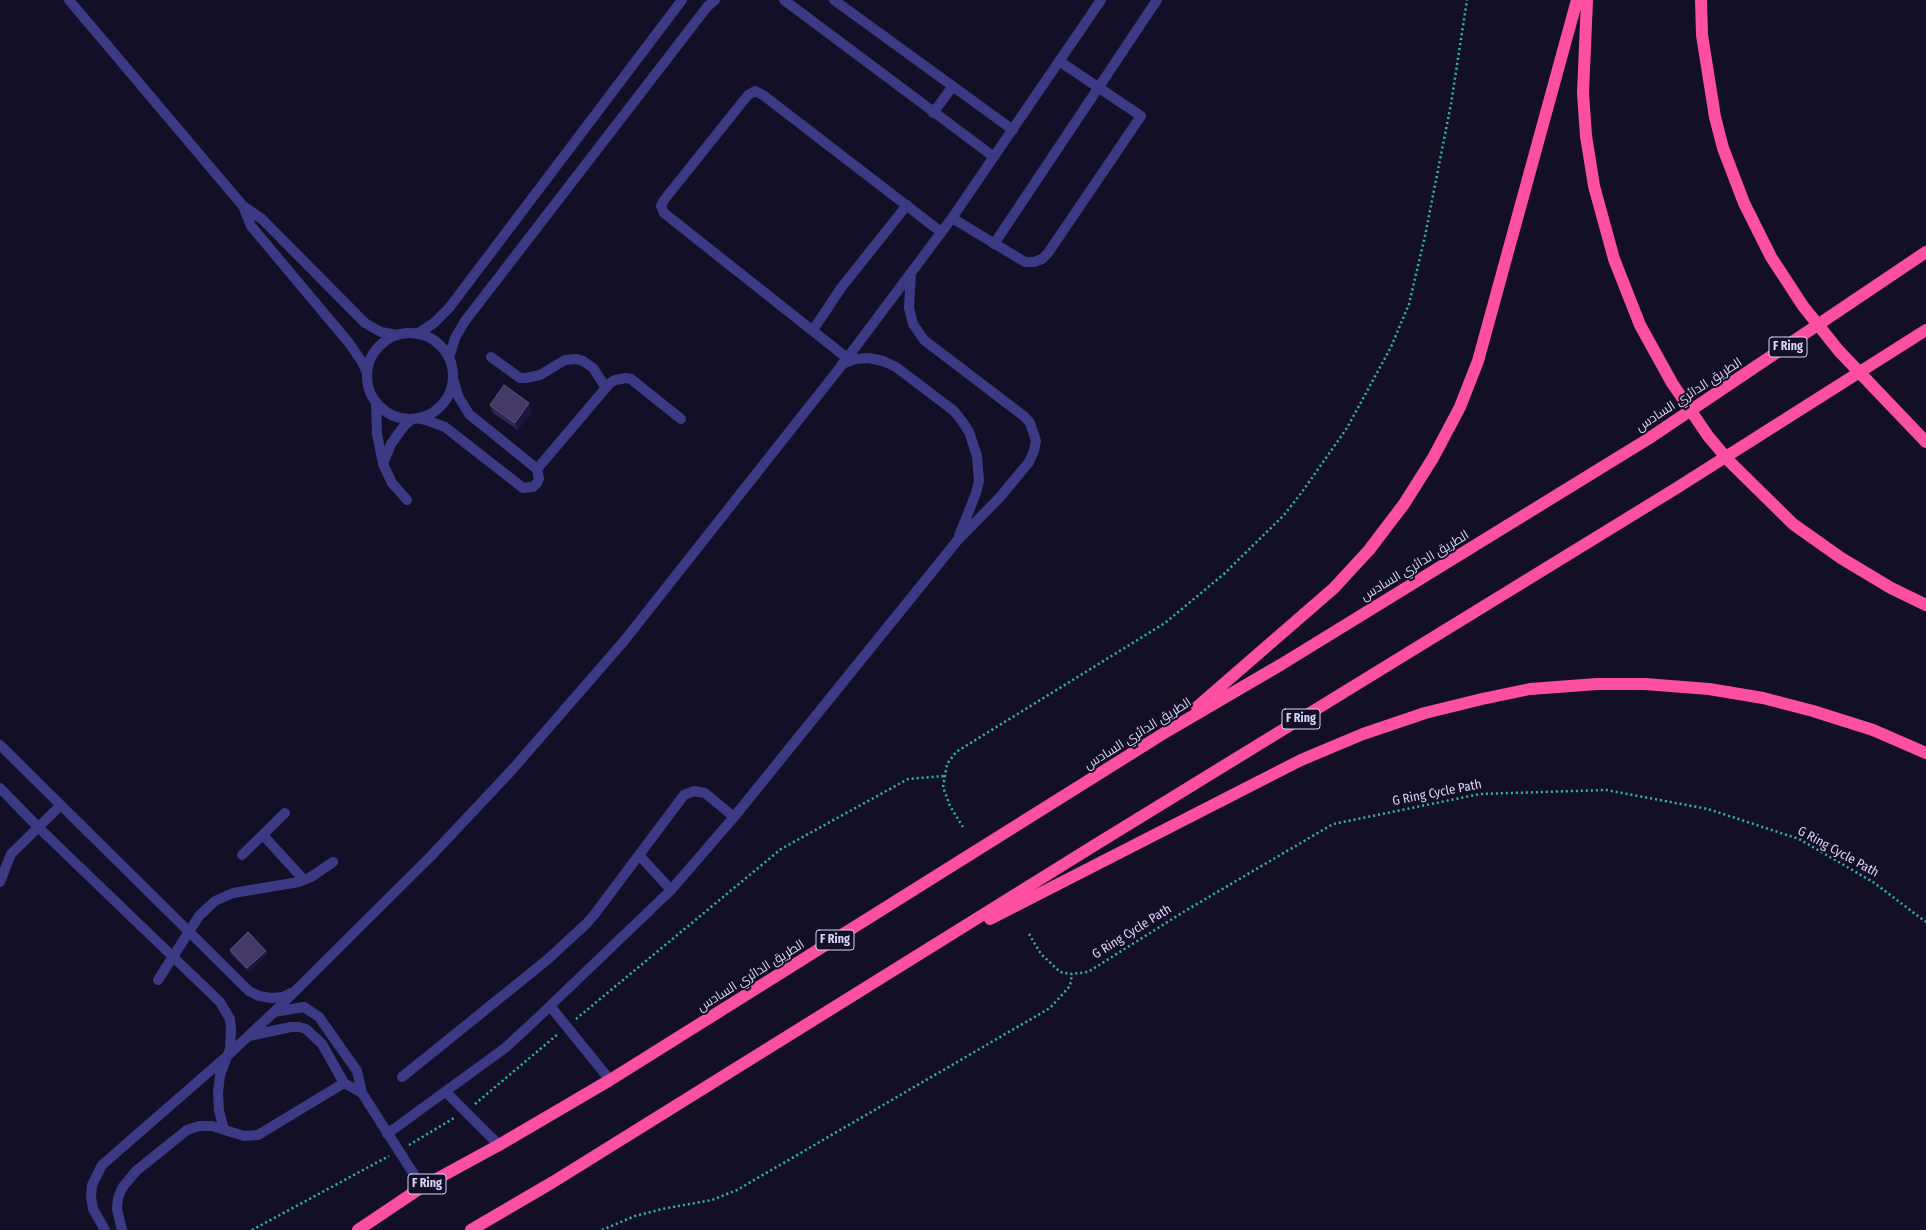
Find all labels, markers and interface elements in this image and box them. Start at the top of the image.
road number: F Ring [1769,337,1807,357]
street label: الطريق الدائري السادس [1633,355,1745,435]
street label: الطريق الدائري السادس [1358,527,1472,605]
street label: الطريق الدائري السادس [1081,695,1195,773]
road number: F Ring [1282,709,1320,729]
street label: G Ring Cycle Path [1391,777,1483,809]
street label: G Ring Cycle Path [1795,823,1881,881]
street label: G Ring Cycle Path [1089,901,1175,963]
road number: F Ring [816,930,854,950]
street label: الطريق الدائري السادس [694,937,808,1015]
road number: F Ring [408,1174,446,1194]

